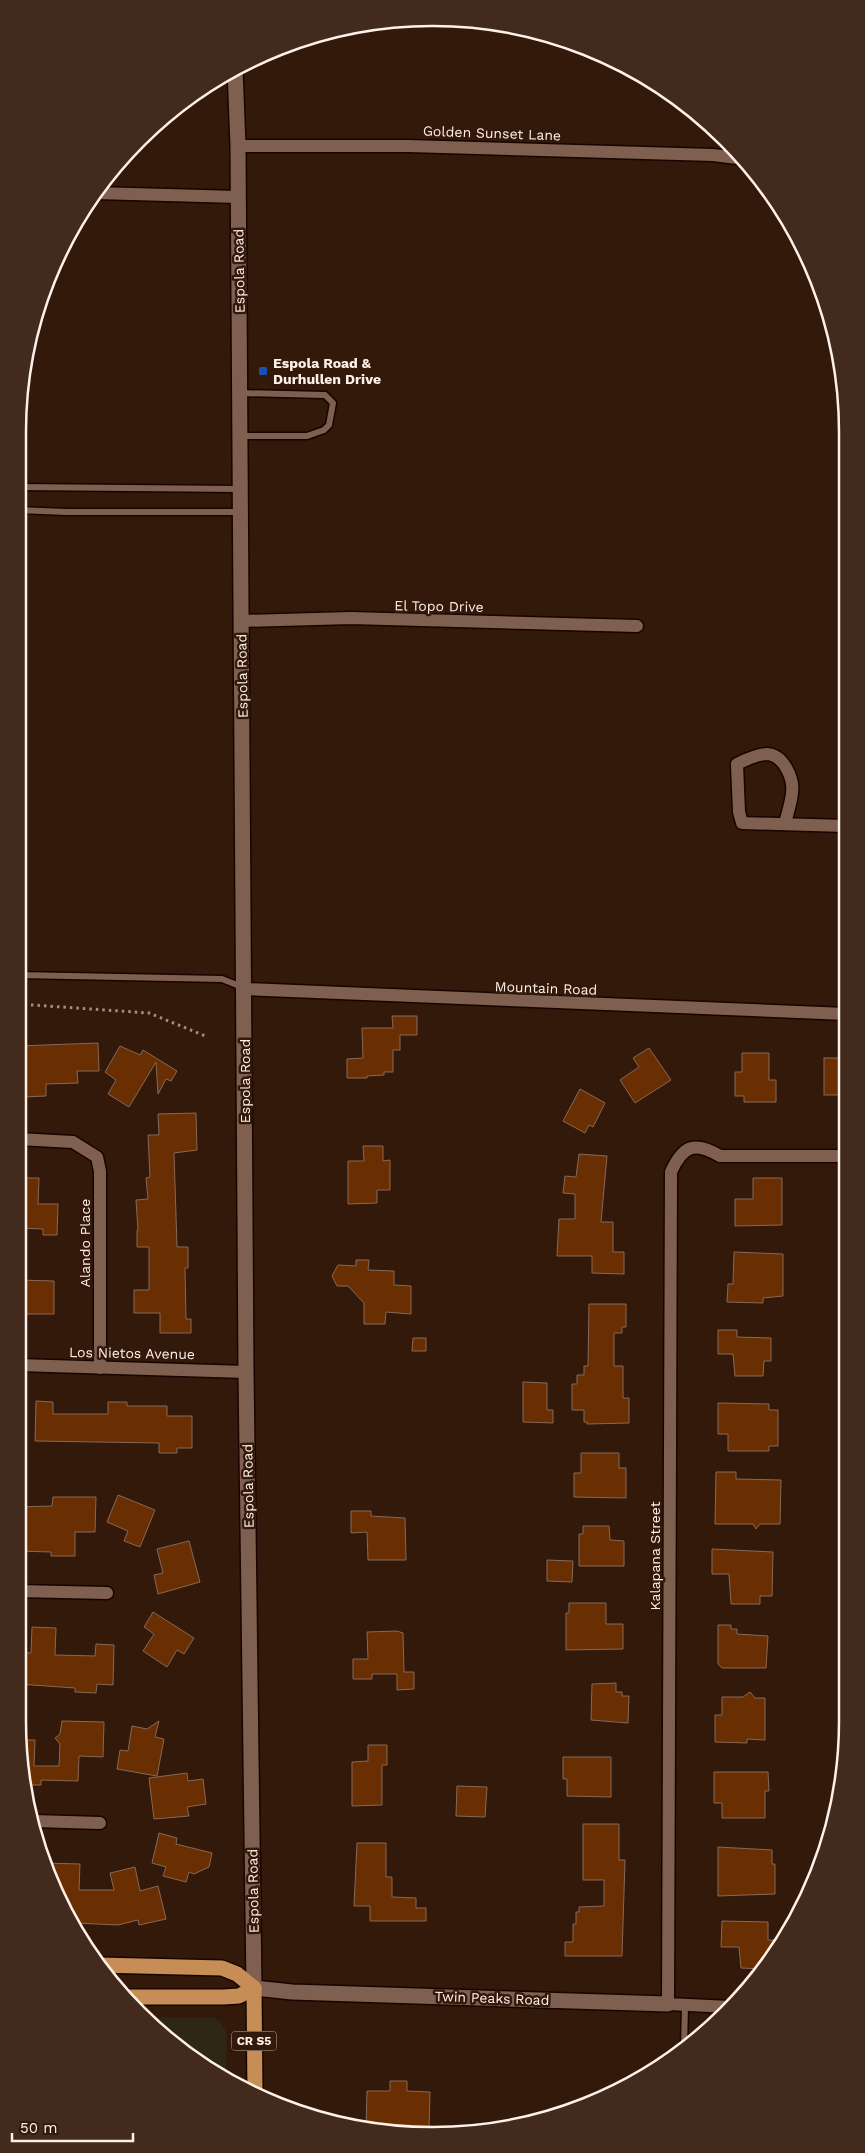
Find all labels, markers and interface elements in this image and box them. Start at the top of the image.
street label: Golden Sunset Lane [423,123,561,143]
street label: Espola Road [230,229,248,313]
place label: Espola Road & Durhullen Drive [273,355,381,387]
marker: Espola Road & Durhullen Drive [257,365,269,377]
street label: El Topo Drive [394,597,484,615]
street label: Espola Road [233,634,251,718]
street label: Mountain Road [494,978,598,998]
street label: Espola Road [237,1039,253,1123]
street label: Alando Place [77,1199,93,1287]
street label: Los Nietos Avenue [69,1344,195,1362]
street label: Espola Road [239,1444,257,1528]
street label: Kalapana Street [647,1501,663,1611]
street label: Espola Road [244,1849,262,1933]
street label: Twin Peaks Road [434,1988,550,2008]
road number: CR S5 [232,2032,276,2050]
scale bar [12,2110,134,2142]
text: 50 m [20,2119,57,2137]

